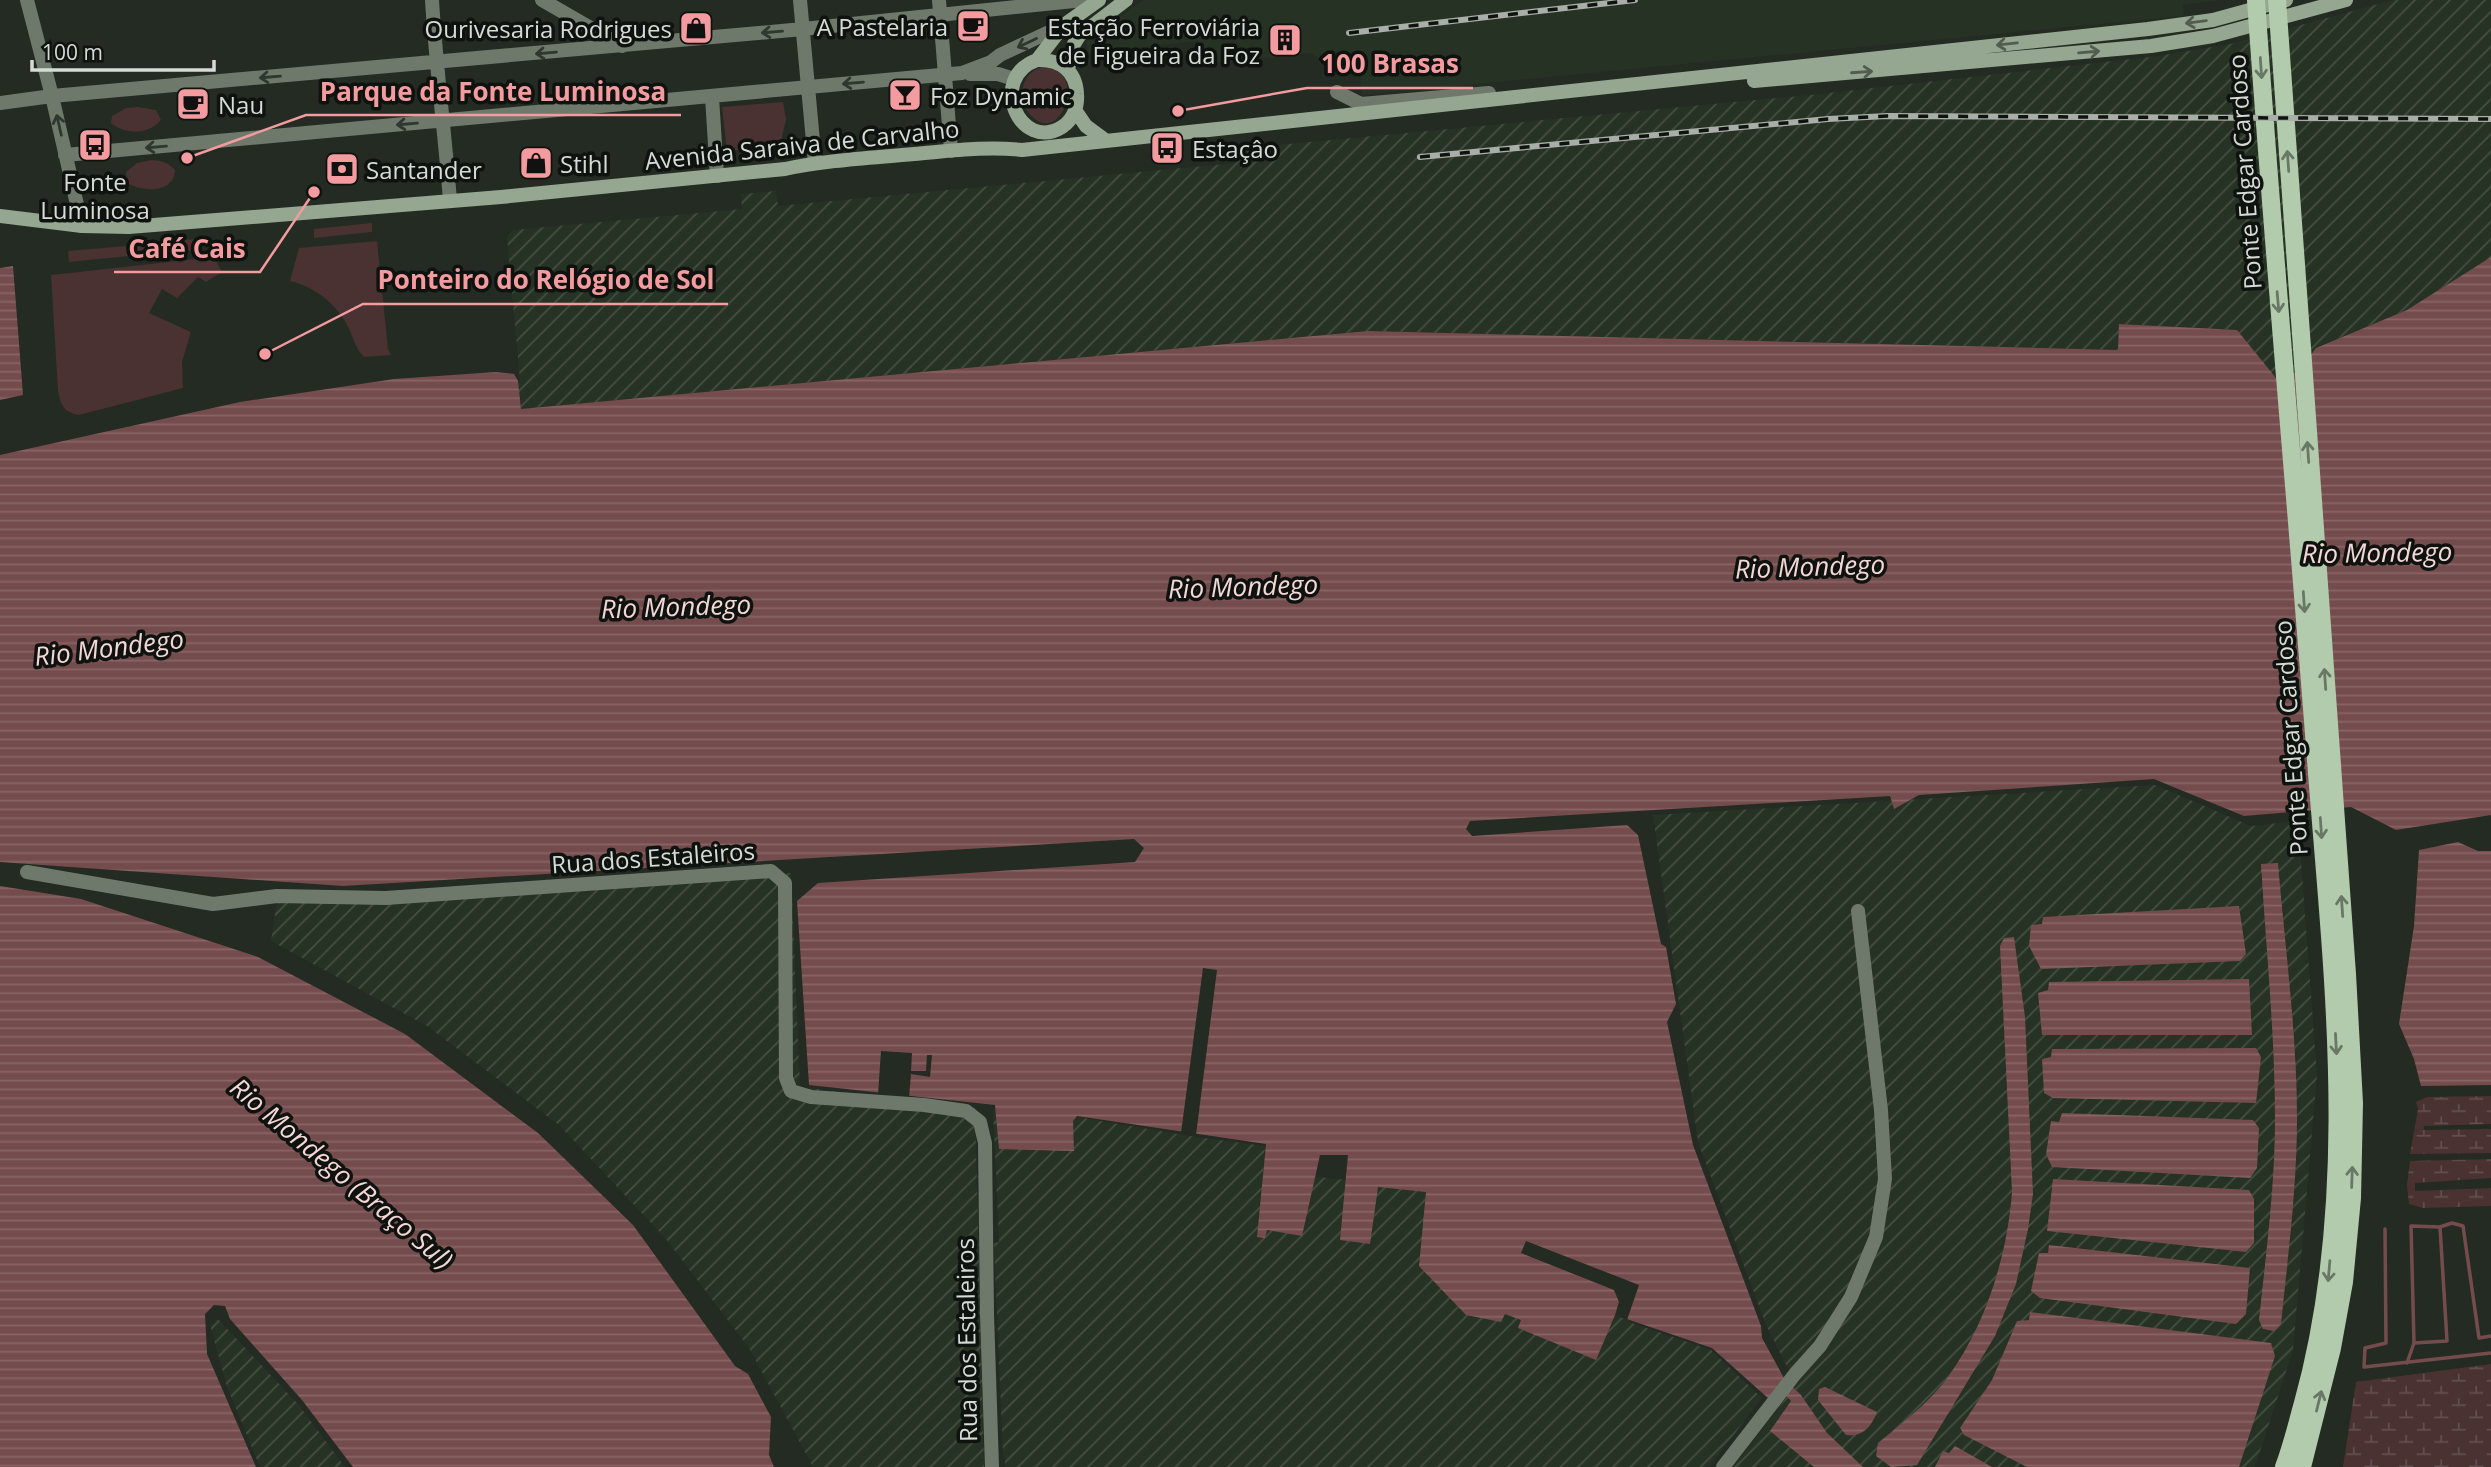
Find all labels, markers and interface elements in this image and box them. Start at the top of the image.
cafe icon: A Pastelaria [954,7,992,45]
shop icon: Ourivesaria Rodrigues [677,9,715,47]
place label: A Pastelaria [817,10,948,43]
place label: Estação Ferroviária de Figueira da Foz [1047,10,1260,71]
place label: Ourivesaria Rodrigues [425,12,672,45]
one-way arrow [2185,16,2208,29]
building icon: Estação Ferroviária de Figueira da Foz [1266,21,1304,59]
one-way arrow [761,26,784,39]
scale bar [32,28,214,72]
one-way arrow [1017,36,1038,50]
one-way arrow [1996,37,2018,50]
text: 100 m [42,38,103,66]
callout: 100 Brasas [1307,41,1473,88]
text: 100 Brasas [1321,45,1459,81]
one-way arrow [2077,45,2100,58]
one-way arrow [535,47,557,60]
street label: Ponte Edgar Cardoso [2219,53,2269,291]
one-way arrow [2255,56,2268,79]
one-way arrow [1850,65,1873,78]
callout: Parque da Fonte Luminosa [306,68,681,115]
one-way arrow [259,71,282,84]
text: Parque da Fonte Luminosa [320,73,666,109]
bar icon: Foz Dynamic [886,76,924,114]
one-way arrow [842,77,865,90]
place label: Foz Dynamic [930,79,1072,112]
cafe icon: Nau [174,85,212,123]
place label: Nau [218,88,264,121]
street label: Avenida Saraiva de Carvalho [643,111,961,177]
one-way arrow [51,114,65,137]
one-way arrow [396,118,419,131]
bus stop icon: Fonte Luminosa [76,126,114,164]
bus stop icon: Estaçâo [1148,129,1186,167]
place label: Estaçâo [1192,132,1278,165]
one-way arrow [145,140,168,153]
shop icon: Stihl [517,144,555,182]
place label: Stihl [560,147,609,180]
bank icon: Santander [323,150,361,188]
one-way arrow [2281,151,2294,173]
place label: Santander [366,153,482,186]
place label: Fonte Luminosa [40,165,150,226]
callout: Café Cais [114,225,260,272]
text: Café Cais [128,230,246,266]
callout: Ponteiro do Relógio de Sol [363,257,728,304]
text: Ponteiro do Relógio de Sol [377,261,715,297]
one-way arrow [2272,290,2285,312]
one-way arrow [2302,441,2315,464]
water label: Rio Mondego [2302,533,2452,571]
water label: Rio Mondego [1734,545,1886,587]
water label: Rio Mondego [1167,565,1319,607]
water label: Rio Mondego [600,585,752,627]
one-way arrow [2298,590,2311,612]
street label: Ponte Edgar Cardoso [2265,619,2315,857]
water label: Rio Mondego [32,620,186,674]
one-way arrow [2319,668,2332,691]
one-way arrow [2315,817,2328,839]
street label: Rua dos Estaleiros [550,833,756,881]
one-way arrow [2335,895,2348,918]
one-way arrow [2330,1032,2343,1055]
water label: Rio Mondego (Braço Sul) [223,1069,461,1277]
one-way arrow [2346,1165,2359,1188]
street label: Rua dos Estaleiros [948,1238,984,1442]
one-way arrow [2322,1259,2335,1282]
one-way arrow [2313,1390,2327,1413]

